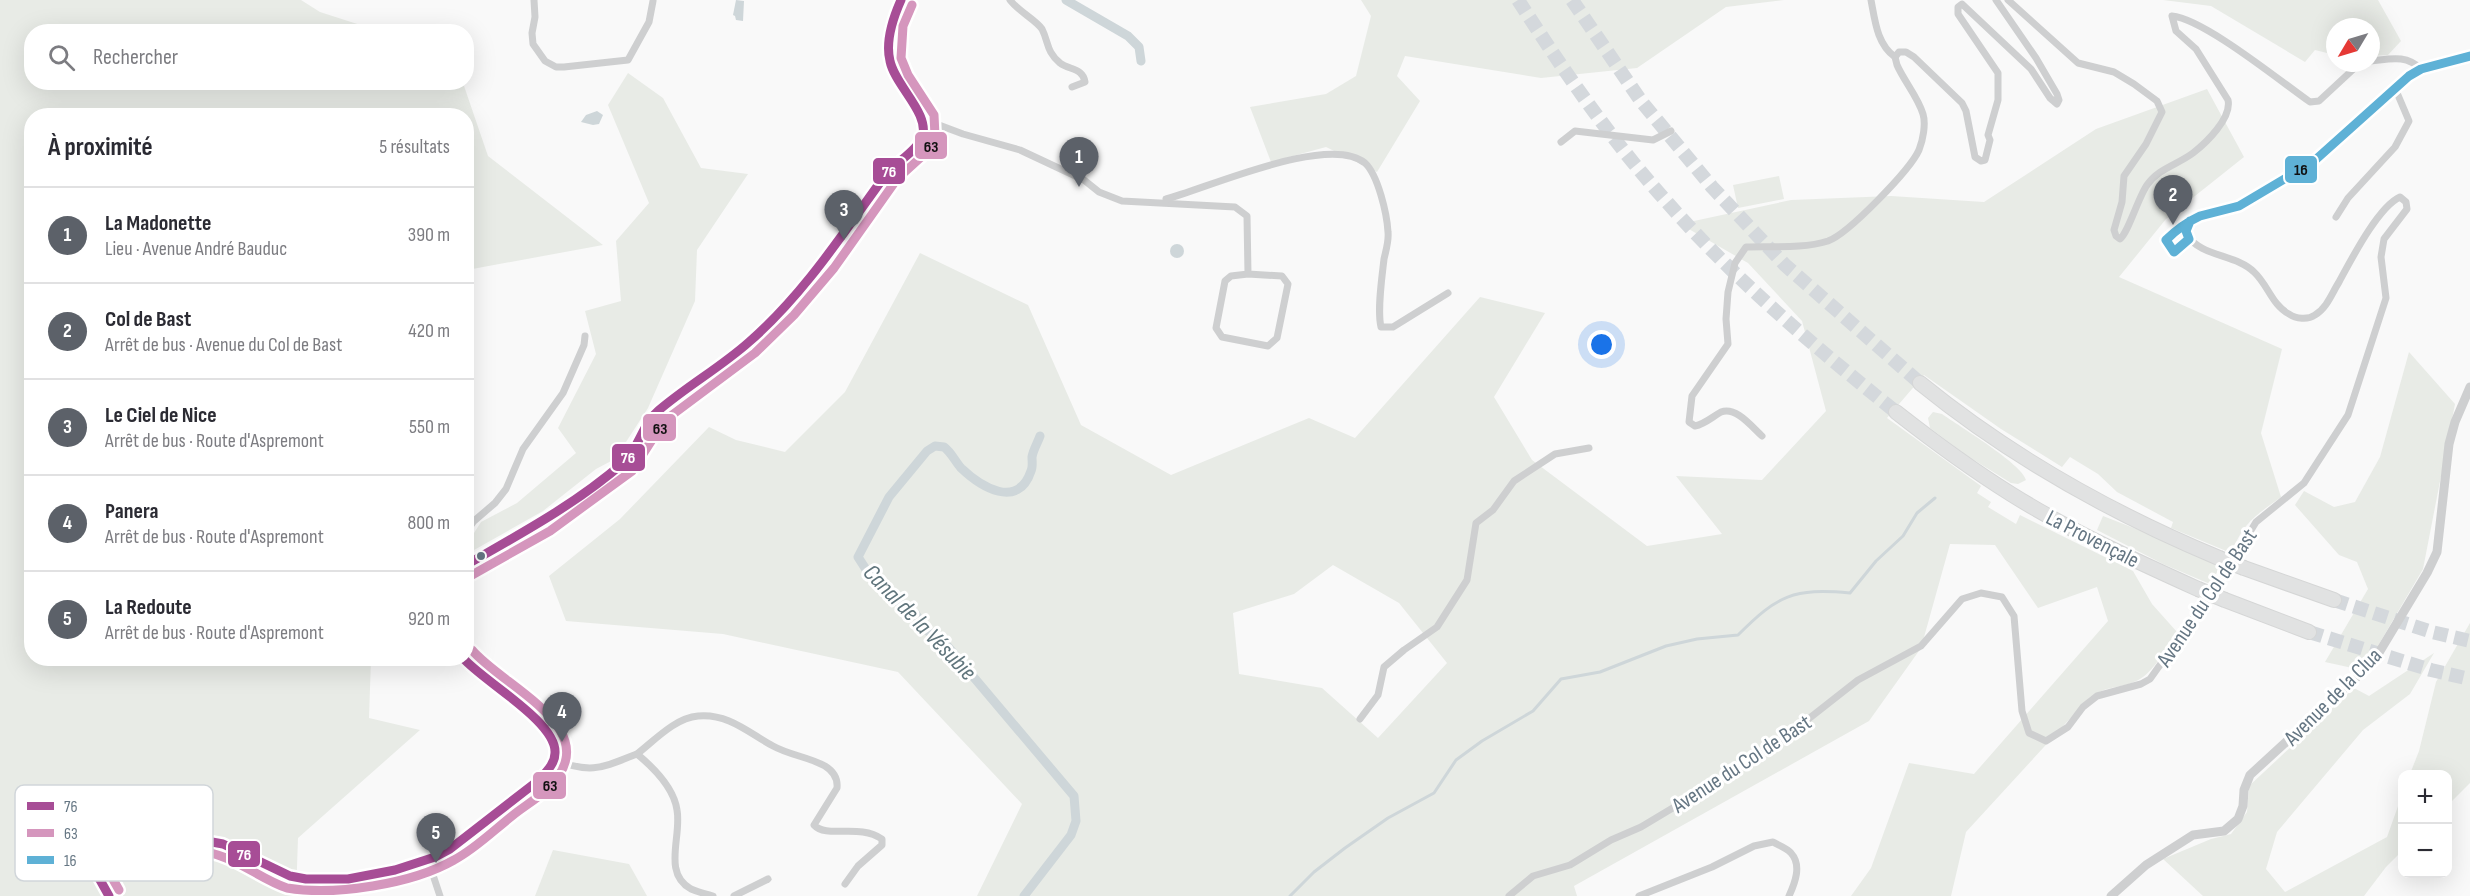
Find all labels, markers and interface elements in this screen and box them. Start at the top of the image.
north arrow [2326,18,2380,72]
search box [24,24,474,90]
icon: search [45,41,78,74]
text: Rechercher [93,44,178,71]
line badge: 63 [914,131,948,160]
text: À proximité [48,132,153,163]
text: 5 résultats [379,135,450,159]
text: 63 [924,138,938,157]
pin: 1 [1060,138,1098,187]
line badge: 16 [2284,155,2318,184]
line badge: 76 [872,157,906,185]
text: 16 [2294,161,2308,180]
text: 76 [882,163,896,182]
pin: 2 [2154,176,2192,225]
pin: 3 [824,190,864,240]
text: La Madonette [105,210,211,237]
text: 1 [64,223,71,247]
text: 390 m [408,223,450,247]
text: Lieu · Avenue André Bauduc [105,237,287,261]
text: Col de Bast [105,306,191,333]
text: 2 [63,319,72,343]
text: 420 m [408,319,450,343]
your location [1587,330,1616,359]
text: Arrêt de bus · Avenue du Col de Bast [105,333,342,357]
text: Le Ciel de Nice [105,402,217,429]
line badge: 63 [642,413,677,442]
text: 3 [63,415,72,439]
text: 550 m [409,415,450,439]
text: 63 [653,420,667,439]
text: Arrêt de bus · Route d'Aspremont [105,429,324,453]
line badge: 76 [611,443,646,472]
text: 76 [621,449,635,468]
text: Panera [105,498,158,525]
street label: La Provençale [2041,504,2143,574]
text: 4 [63,511,72,535]
text: 800 m [407,511,450,535]
street label: Avenue du Col de Bast [2151,523,2264,673]
text: Arrêt de bus · Route d'Aspremont [105,525,324,549]
unlabelled marker [475,550,487,562]
water label: Canal de la Vésubie [857,558,982,687]
text: La Redoute [105,594,192,621]
text: 5 [63,607,72,631]
text: 920 m [408,607,450,631]
text: Arrêt de bus · Route d'Aspremont [105,621,324,645]
street label: Avenue de la Clua [2278,643,2388,752]
pin: 4 [542,692,582,742]
street label: Avenue du Col de Bast [1666,709,1817,820]
map controls [2398,770,2452,878]
button: + [2398,770,2452,824]
line badge: 63 [532,771,567,800]
text: 63 [543,777,557,796]
legend [15,785,213,881]
text: 76 [64,798,77,817]
pin: 5 [416,814,456,863]
button: − [2398,824,2452,878]
text: 63 [64,825,78,844]
line badge: 76 [227,840,261,868]
text: 76 [237,846,251,865]
text: 16 [64,852,77,871]

